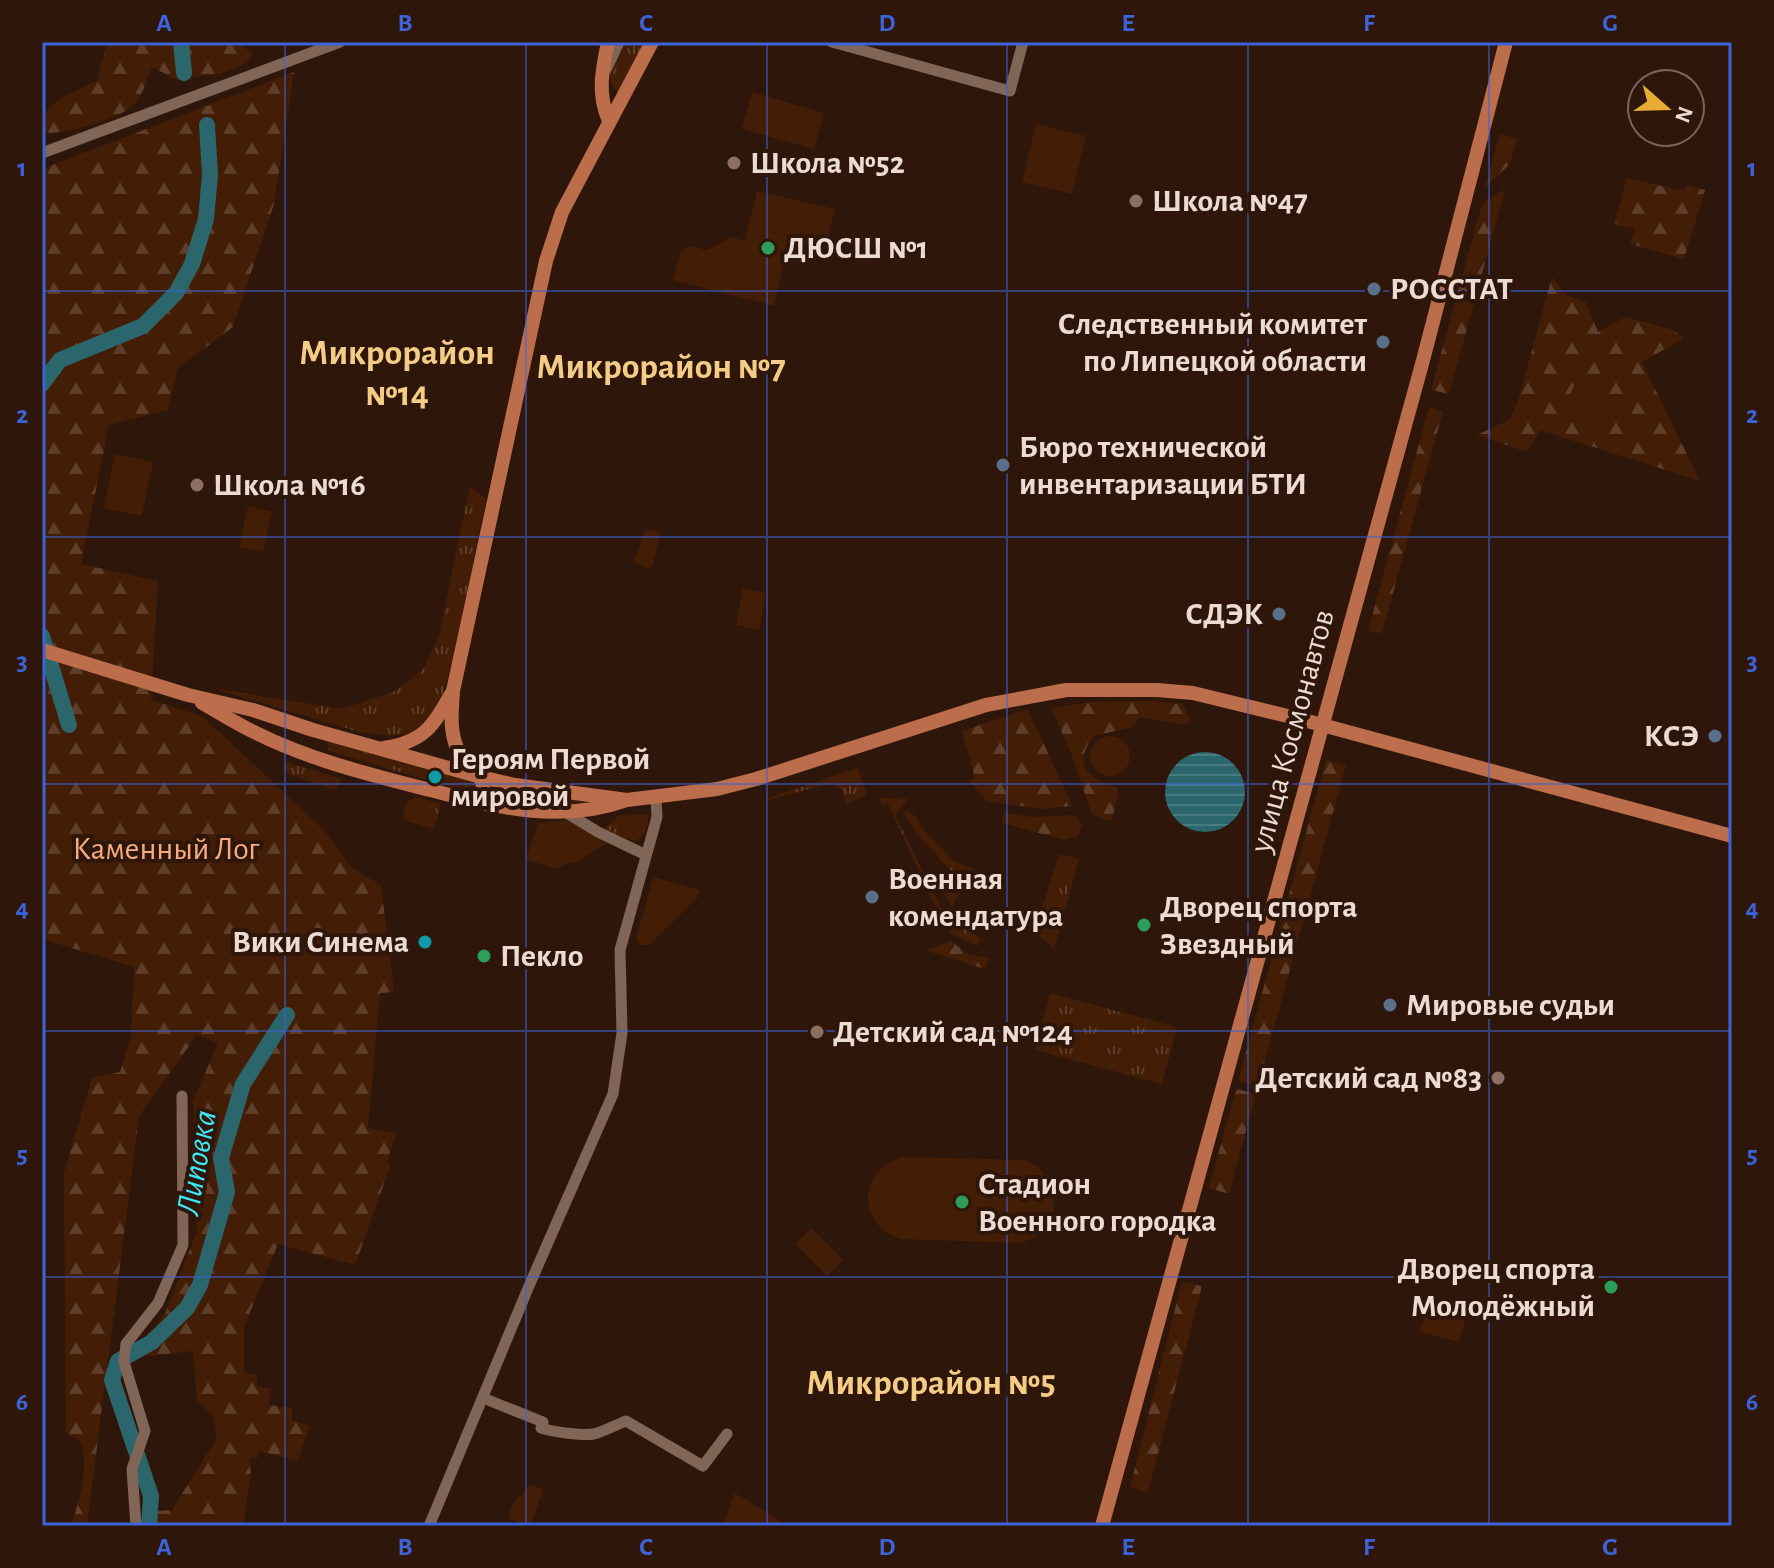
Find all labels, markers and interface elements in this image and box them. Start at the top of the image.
text: A [156,10,172,36]
text: B [397,10,413,36]
text: C [639,10,653,36]
text: D [878,10,896,36]
text: E [1121,10,1135,36]
text: F [1363,10,1376,36]
text: G [1602,10,1618,36]
north arrow [1626,68,1706,148]
text: N [1671,104,1697,125]
place label: Школа №52 [750,147,905,179]
marker: Школа №52 [725,154,743,172]
text: 1 [17,155,27,181]
text: 1 [1747,155,1757,181]
place label: Школа №47 [1152,185,1308,217]
marker: Школа №47 [1127,192,1145,210]
place label: ДЮСШ №1 [784,232,928,264]
marker: ДЮСШ №1 [759,239,777,257]
place label: РОССТАТ [1390,273,1513,305]
marker: РОССТАТ [1365,280,1383,298]
place label: Следственный комитет по Липецкой области [1058,308,1367,377]
marker: Следственный комитет по Липецкой области [1374,333,1392,351]
district label: Микрорайон №14 [299,335,495,412]
district label: Микрорайон №7 [536,349,786,385]
text: 2 [16,402,28,428]
text: 2 [1746,402,1758,428]
place label: Бюро технической инвентаризации БТИ [1019,431,1307,500]
marker: Бюро технической инвентаризации БТИ [994,456,1012,474]
place label: Школа №16 [213,469,366,501]
marker: Школа №16 [188,476,206,494]
place label: СДЭК [1185,598,1263,630]
marker: СДЭК [1270,605,1288,623]
street label: улица Космонавтов [1244,606,1340,857]
text: 3 [16,649,28,675]
text: 3 [1746,649,1758,675]
place label: КСЭ [1644,720,1699,752]
marker: КСЭ [1706,727,1724,745]
place label: Героям Первой мировой [451,743,650,812]
marker: Героям Первой мировой [426,768,444,786]
park label: Каменный Лог [73,833,260,865]
place label: Военная комендатура [888,863,1063,932]
marker: Военная комендатура [863,888,881,906]
place label: Дворец спорта Звездный [1160,891,1358,960]
text: 4 [15,895,29,921]
text: 4 [1745,895,1759,921]
marker: Дворец спорта Звездный [1135,916,1153,934]
place label: Вики Синема [232,926,409,958]
marker: Вики Синема [416,933,434,951]
place label: Пекло [500,940,583,972]
marker: Пекло [475,947,493,965]
place label: Мировые судьи [1406,989,1615,1021]
marker: Мировые судьи [1381,996,1399,1014]
place label: Детский сад №124 [833,1016,1073,1048]
marker: Детский сад №124 [808,1023,826,1041]
place label: Детский сад №83 [1255,1062,1482,1094]
marker: Детский сад №83 [1489,1069,1507,1087]
water label: Липовка [171,1108,223,1219]
text: 5 [16,1142,28,1168]
text: 5 [1746,1142,1758,1168]
place label: Стадион Военного городка [978,1168,1216,1237]
marker: Стадион Военного городка [953,1193,971,1211]
place label: Дворец спорта Молодёжный [1397,1253,1595,1322]
marker: Дворец спорта Молодёжный [1602,1278,1620,1296]
district label: Микрорайон №5 [806,1365,1056,1401]
text: 6 [16,1389,28,1415]
text: 6 [1746,1389,1758,1415]
text: A [156,1534,172,1560]
text: B [397,1534,413,1560]
text: C [639,1534,653,1560]
text: D [878,1534,896,1560]
text: E [1121,1534,1135,1560]
text: F [1363,1534,1376,1560]
text: G [1602,1534,1618,1560]

